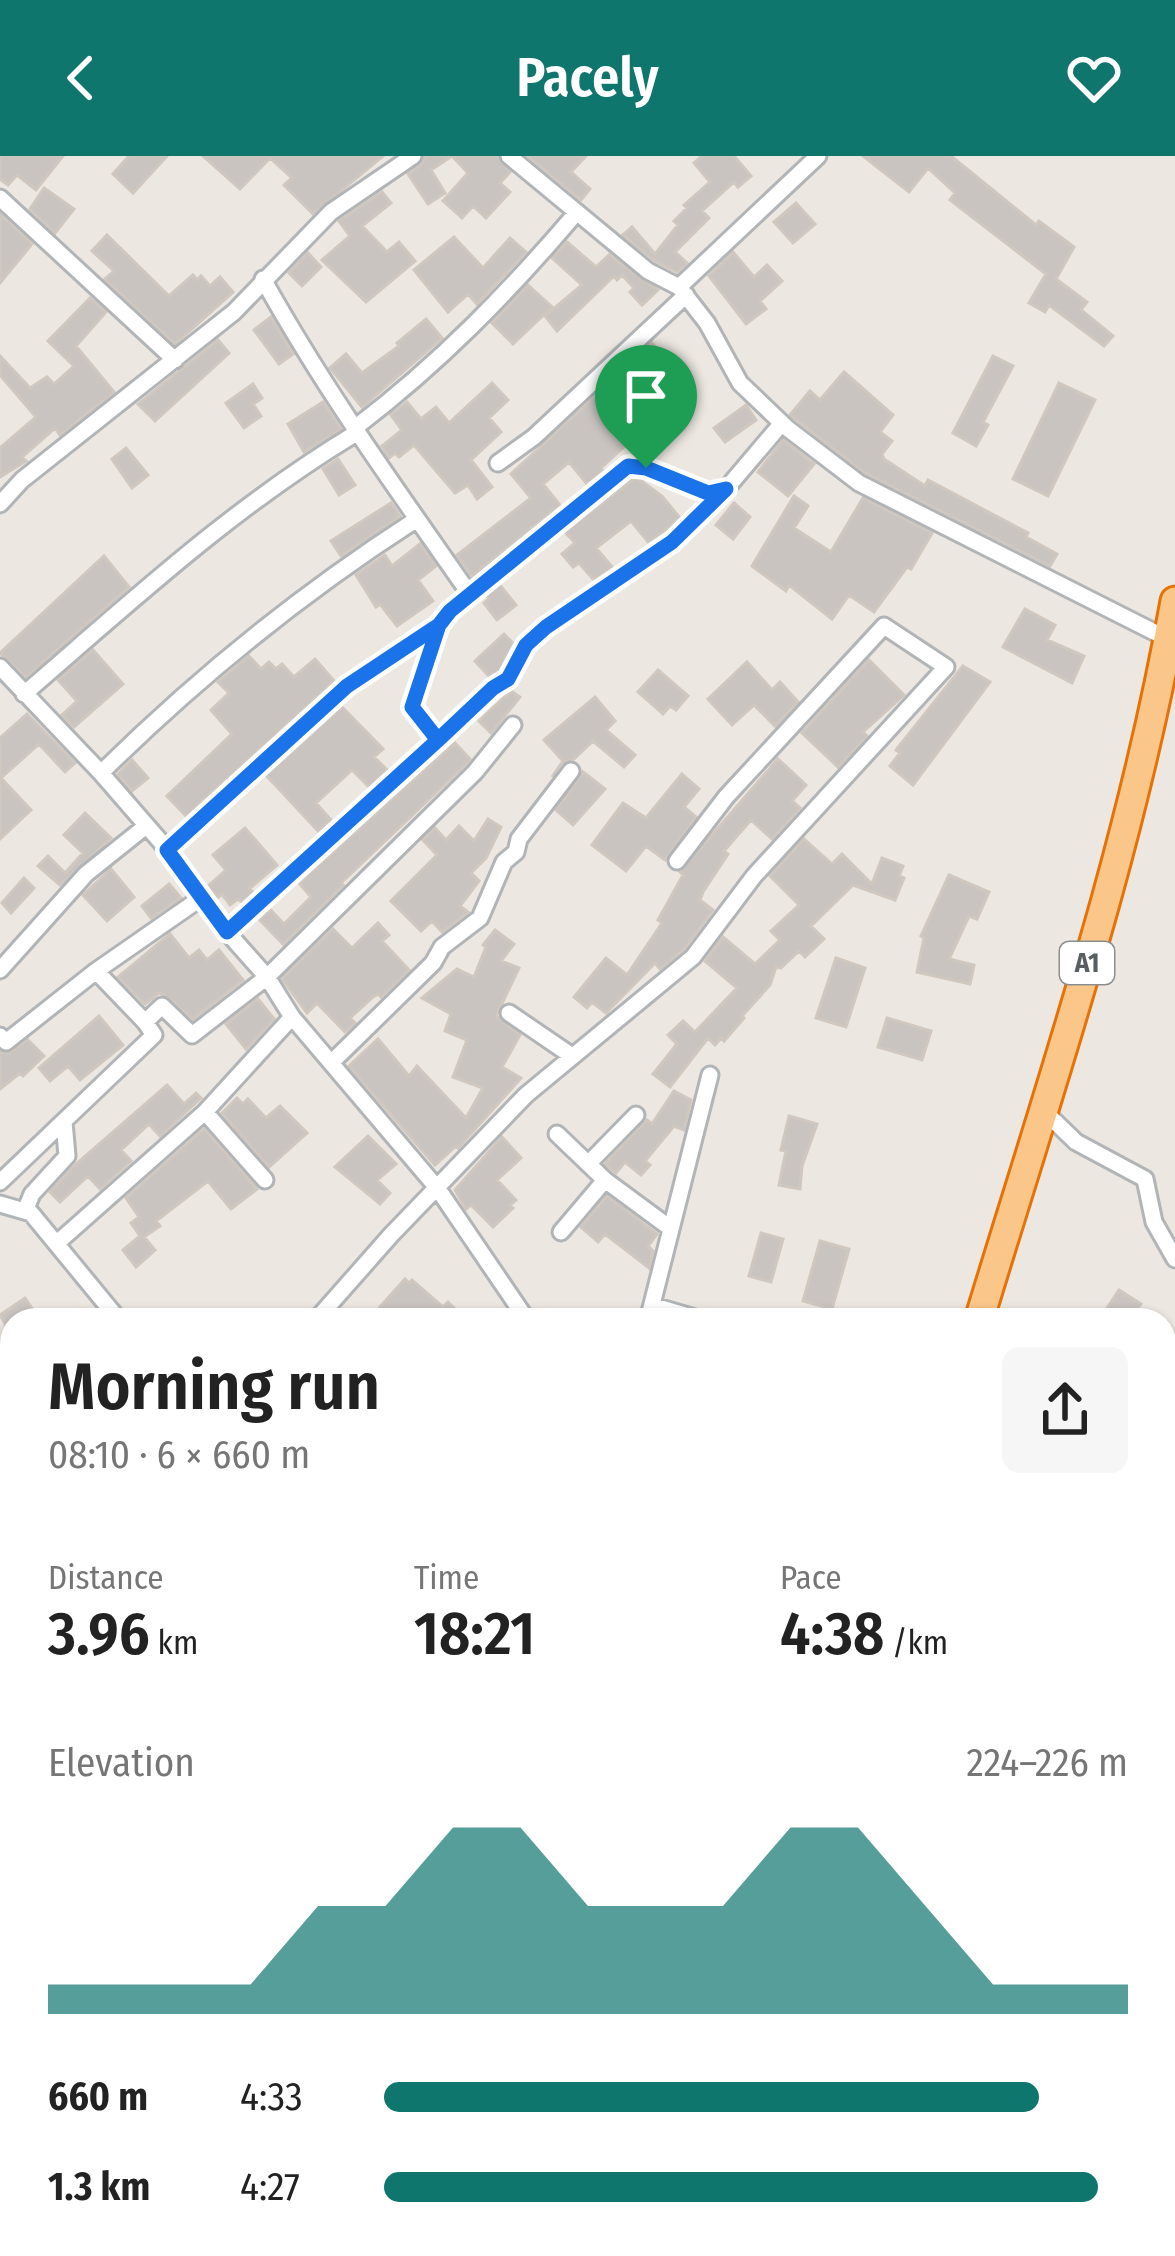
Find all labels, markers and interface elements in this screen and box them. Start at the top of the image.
icon: back [48,45,114,111]
icon: heart [1061,45,1127,111]
text: Pacely [516,46,659,110]
pin [595,345,697,468]
icon: arrive [613,363,679,429]
road number: A1 [1060,942,1114,984]
text: Morning run [48,1347,380,1426]
button: share [1002,1347,1128,1473]
text: 08:10 · 6 × 660 m [48,1432,310,1478]
text: Distance [48,1558,164,1598]
text: Time [414,1558,479,1598]
text: Pace [780,1558,842,1598]
text: 3.96 [48,1598,150,1670]
text: 18:21 [414,1598,535,1670]
text: 4:38 [780,1598,884,1670]
text: km [150,1623,198,1663]
text: /km [884,1623,948,1663]
text: Elevation [48,1740,195,1786]
text: 224–226 m [967,1740,1128,1786]
text: 660 m [48,2074,148,2120]
text: 4:33 [240,2074,303,2120]
text: 1.3 km [48,2164,150,2210]
text: 4:27 [240,2164,300,2210]

